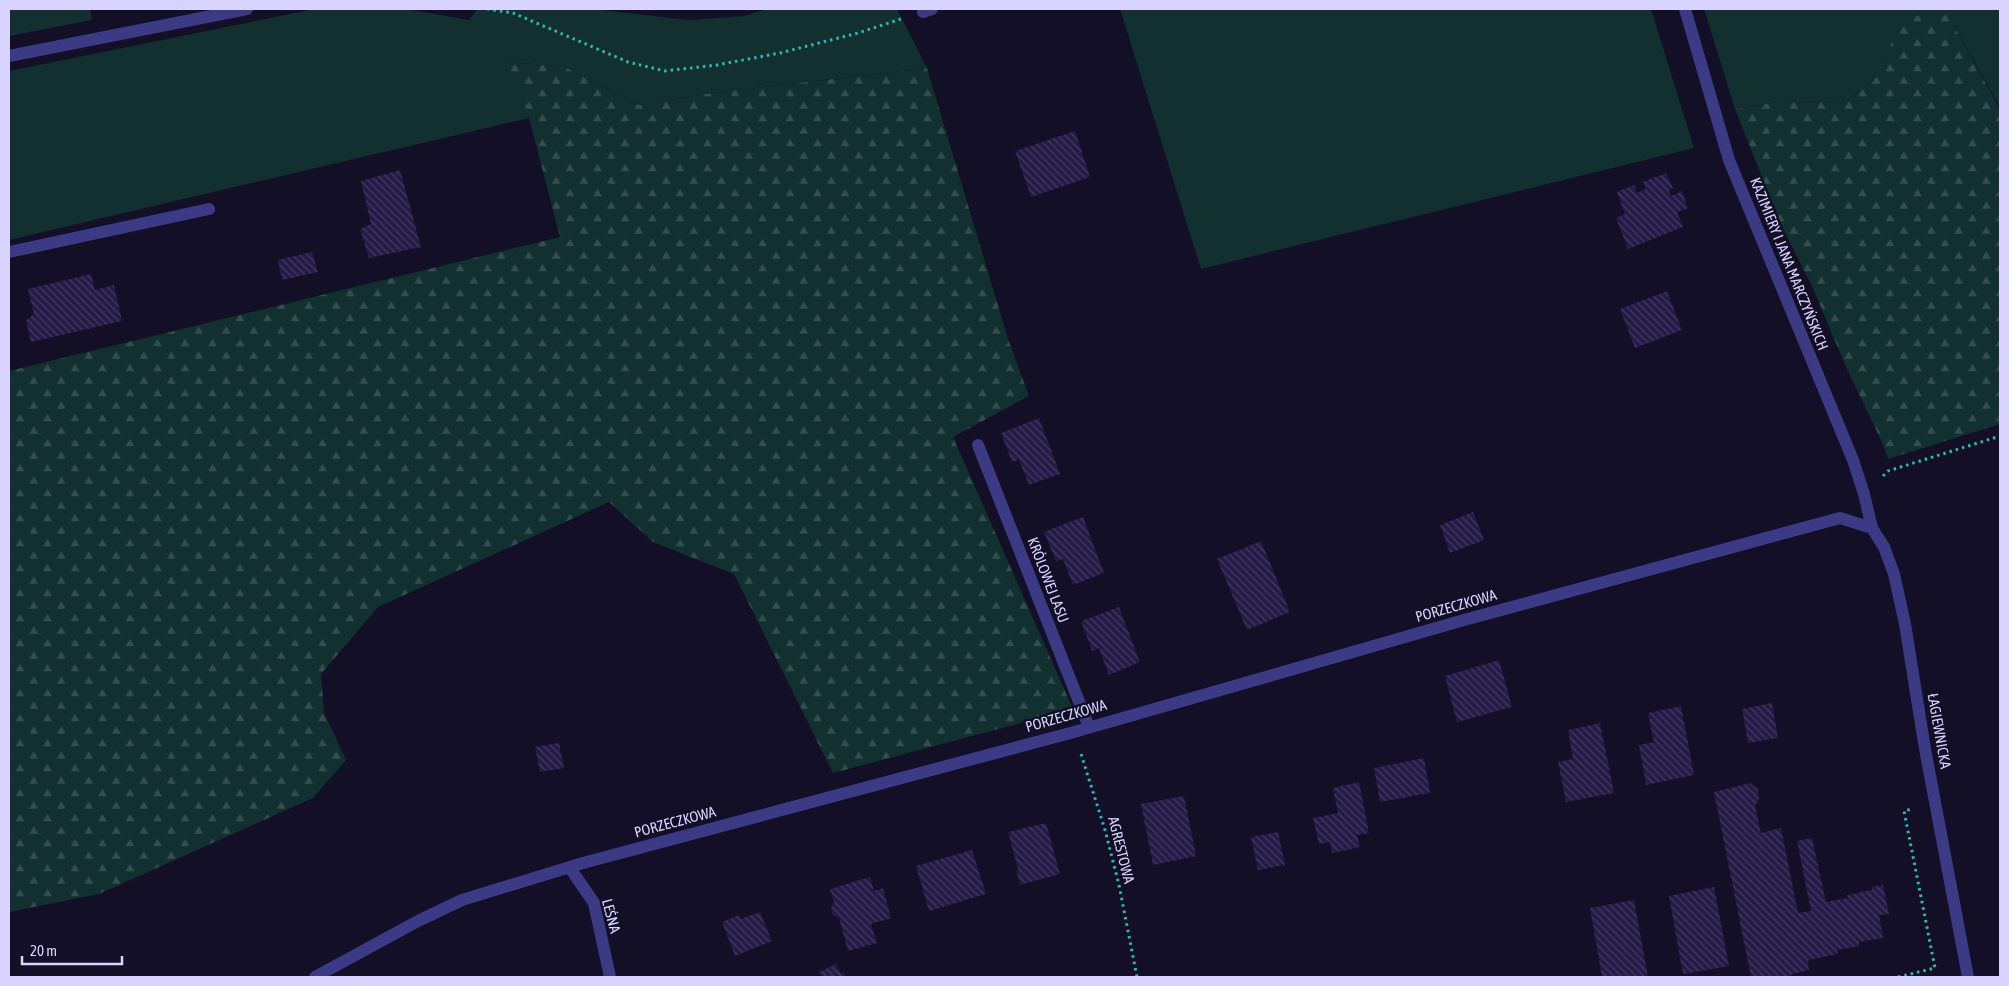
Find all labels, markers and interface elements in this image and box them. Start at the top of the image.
street label: KAZIMIERY I JANA MARCZYŃSKICH [1747,175,1832,353]
street label: KRÓLOWEJ LASU [1024,535,1073,625]
street label: PORZECZKOWA [1413,586,1499,625]
street label: ŁAGIEWNICKA [1924,692,1955,771]
street label: PORZECZKOWA [1023,696,1109,735]
street label: PORZECZKOWA [632,802,718,841]
street label: AGRESTOWA [1105,815,1138,886]
street label: LEŚNA [599,897,624,935]
scale bar [22,934,122,966]
text: 20 m [30,942,57,959]

